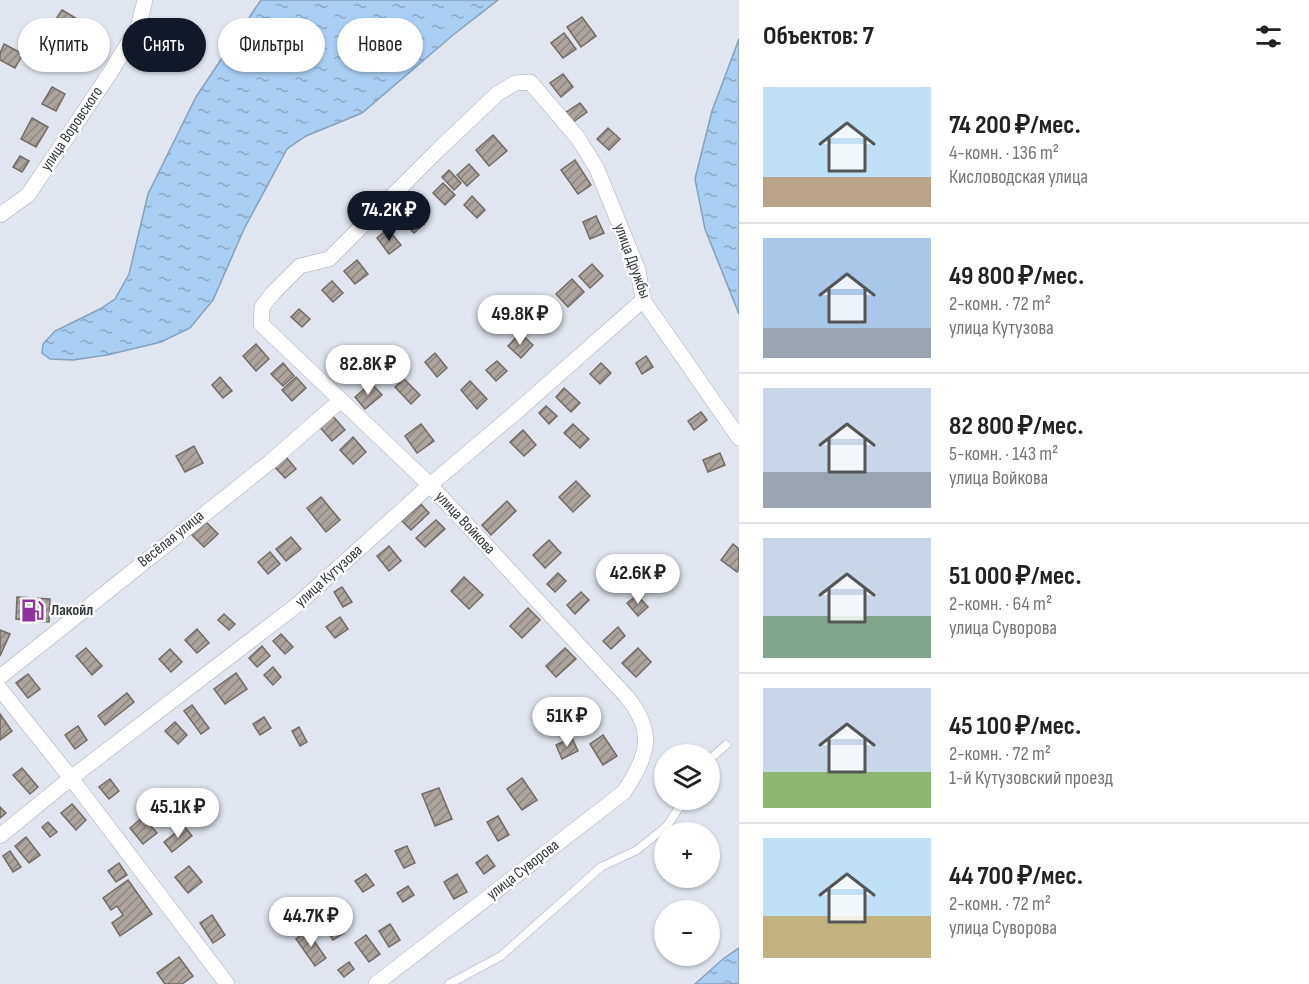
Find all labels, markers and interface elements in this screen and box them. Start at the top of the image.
chip: Купить [18,18,110,72]
chip: Снять [122,18,206,72]
chip: Фильтры [218,18,325,72]
chip: Новое [337,18,423,72]
icon: filters [1252,20,1285,53]
text: Объектов: 7 [763,21,874,52]
street label: улица Воровского [37,83,107,175]
text: 74 200 ₽/мес. [949,110,1081,141]
icon: home [811,111,883,183]
text: 4-комн. · 136 m² [949,141,1059,165]
text: Кисловодская улица [949,165,1088,189]
pin: 74.2K ₽ [334,191,444,242]
text: 74.2K ₽ [361,198,417,222]
street label: улица Дружбы [610,221,654,301]
text: 49 800 ₽/мес. [949,261,1084,292]
icon: home [811,262,883,334]
text: 2-комн. · 72 m² [949,292,1051,316]
pin: 49.8K ₽ [465,295,575,346]
text: 49.8K ₽ [491,302,549,326]
text: улица Кутузова [949,316,1054,340]
pin: 82.8K ₽ [313,345,423,396]
text: 82.8K ₽ [340,352,396,376]
text: 82 800 ₽/мес. [949,411,1084,442]
icon: home [811,412,883,484]
text: 5-комн. · 143 m² [949,442,1058,466]
text: улица Войкова [949,466,1048,490]
street label: улица Войкова [431,487,499,559]
street label: Весёлая улица [134,507,208,571]
street label: улица Кутузова [291,541,367,611]
pin: 42.6K ₽ [583,554,693,605]
text: 42.6K ₽ [610,561,666,585]
text: 51 000 ₽/мес. [949,561,1081,592]
icon: home [811,562,883,634]
text: 2-комн. · 64 m² [949,592,1052,616]
fuel station icon: Лакойл [20,597,46,623]
place label: Лакойл [51,601,93,620]
text: улица Суворова [949,616,1057,640]
pin: 51K ₽ [525,697,609,748]
text: 51K ₽ [546,704,588,728]
text: 45 100 ₽/мес. [949,711,1081,742]
icon: home [811,712,883,784]
text: 2-комн. · 72 m² [949,742,1051,766]
map controls [654,744,720,966]
button: layers [654,744,720,810]
text: 1-й Кутузовский проезд [949,766,1113,790]
pin: 45.1K ₽ [123,788,233,839]
text: 45.1K ₽ [150,795,206,819]
button: + [654,822,720,888]
street label: улица Суворова [483,836,563,904]
text: 44 700 ₽/мес. [949,861,1083,892]
icon: home [811,862,883,934]
text: 2-комн. · 72 m² [949,892,1051,916]
pin: 44.7K ₽ [256,897,366,948]
button: − [654,900,720,966]
text: 44.7K ₽ [283,904,339,928]
text: улица Суворова [949,916,1057,940]

